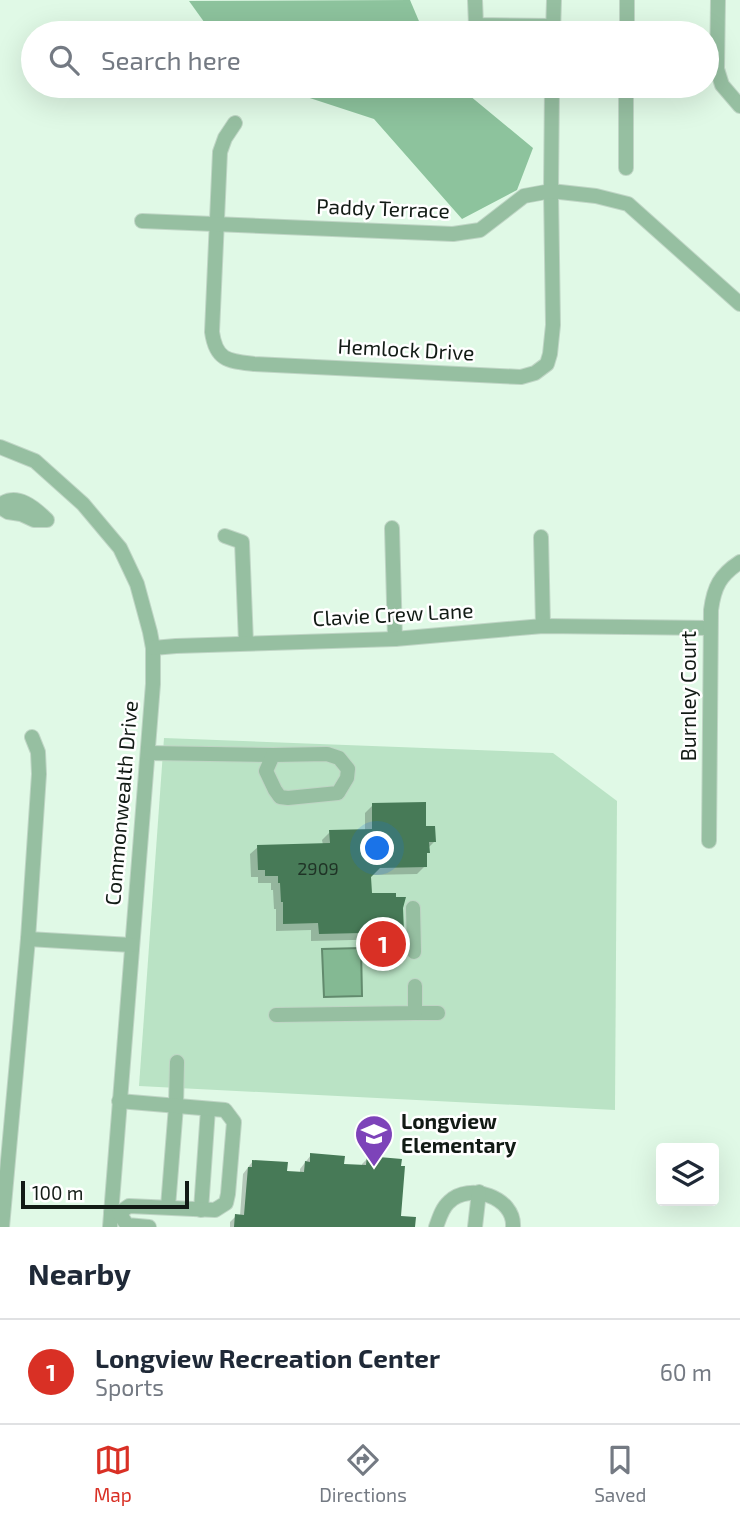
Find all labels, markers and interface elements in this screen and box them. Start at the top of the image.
search box [21,21,719,98]
icon: search [45,41,83,79]
text: Search here [101,44,241,75]
street label: Paddy Terrace [316,193,450,222]
street label: Hemlock Drive [337,332,475,365]
street label: Clavie Crew Lane [312,597,474,630]
street label: Burnley Court [675,631,700,761]
street label: Commonwealth Drive [99,699,142,906]
your location [360,831,394,865]
house number: 2909 [297,857,339,879]
pin: 1 [360,918,406,970]
place label: Longview Elementary [401,1108,516,1158]
school or university icon: Longview Elementary [353,1113,395,1168]
map controls [656,1143,719,1206]
button: layers [656,1143,719,1206]
scale bar [21,1178,189,1210]
text: 100 m [32,1181,83,1204]
text: Nearby [28,1255,131,1291]
text: Longview Recreation Center [95,1342,440,1373]
text: 1 [46,1358,56,1386]
text: 60 m [660,1358,712,1386]
text: Sports [95,1373,164,1401]
tab: Map [94,1441,132,1506]
tab: Directions [319,1441,407,1506]
tab: Saved [594,1441,646,1506]

